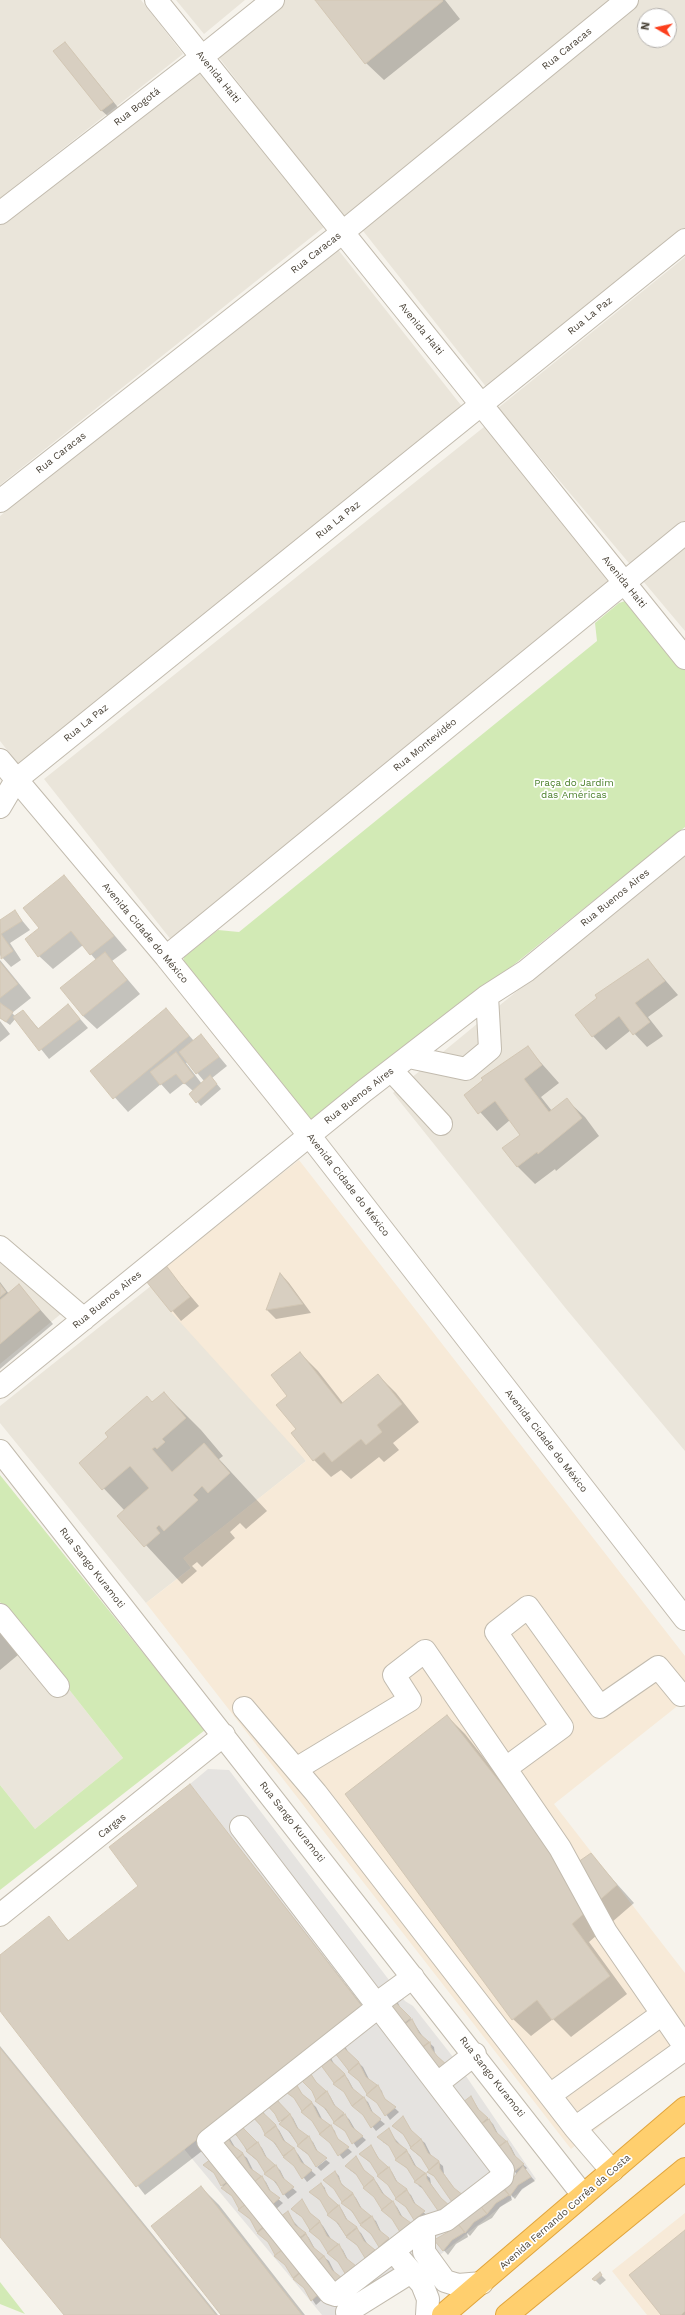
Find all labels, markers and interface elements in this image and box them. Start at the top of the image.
north arrow [637,8,677,48]
text: N [639,21,653,31]
street label: Rua Caracas [540,25,594,73]
street label: Avenida Haiti [193,48,243,106]
street label: Rua Bogotá [111,85,163,129]
street label: Rua Caracas [288,230,344,276]
street label: Rua La Paz [565,294,615,338]
street label: Avenida Haiti [396,300,446,358]
street label: Rua Caracas [33,430,89,476]
street label: Rua La Paz [313,498,363,542]
street label: Avenida Haiti [599,553,649,611]
street label: Rua La Paz [61,701,111,745]
street label: Rua Montevidéo [391,716,459,774]
park label: Praça do Jardim das Américas [534,777,614,800]
street label: Rua Buenos Aires [578,866,652,930]
street label: Avenida Cidade do México [99,880,191,986]
street label: Rua Buenos Aires [322,1065,396,1127]
street label: Avenida Cidade do México [304,1131,392,1239]
street label: Rua Buenos Aires [70,1268,144,1332]
street label: Avenida Cidade do México [502,1387,590,1495]
street label: Rua Sango Kuramoti [57,1525,127,1611]
street label: Rua Sango Kuramoti [257,1779,327,1865]
street label: Cargas [96,1811,128,1841]
street label: Rua Sango Kuramoti [457,2034,527,2120]
street label: Avenida Fernando Corrêa da Costa [497,2152,633,2272]

